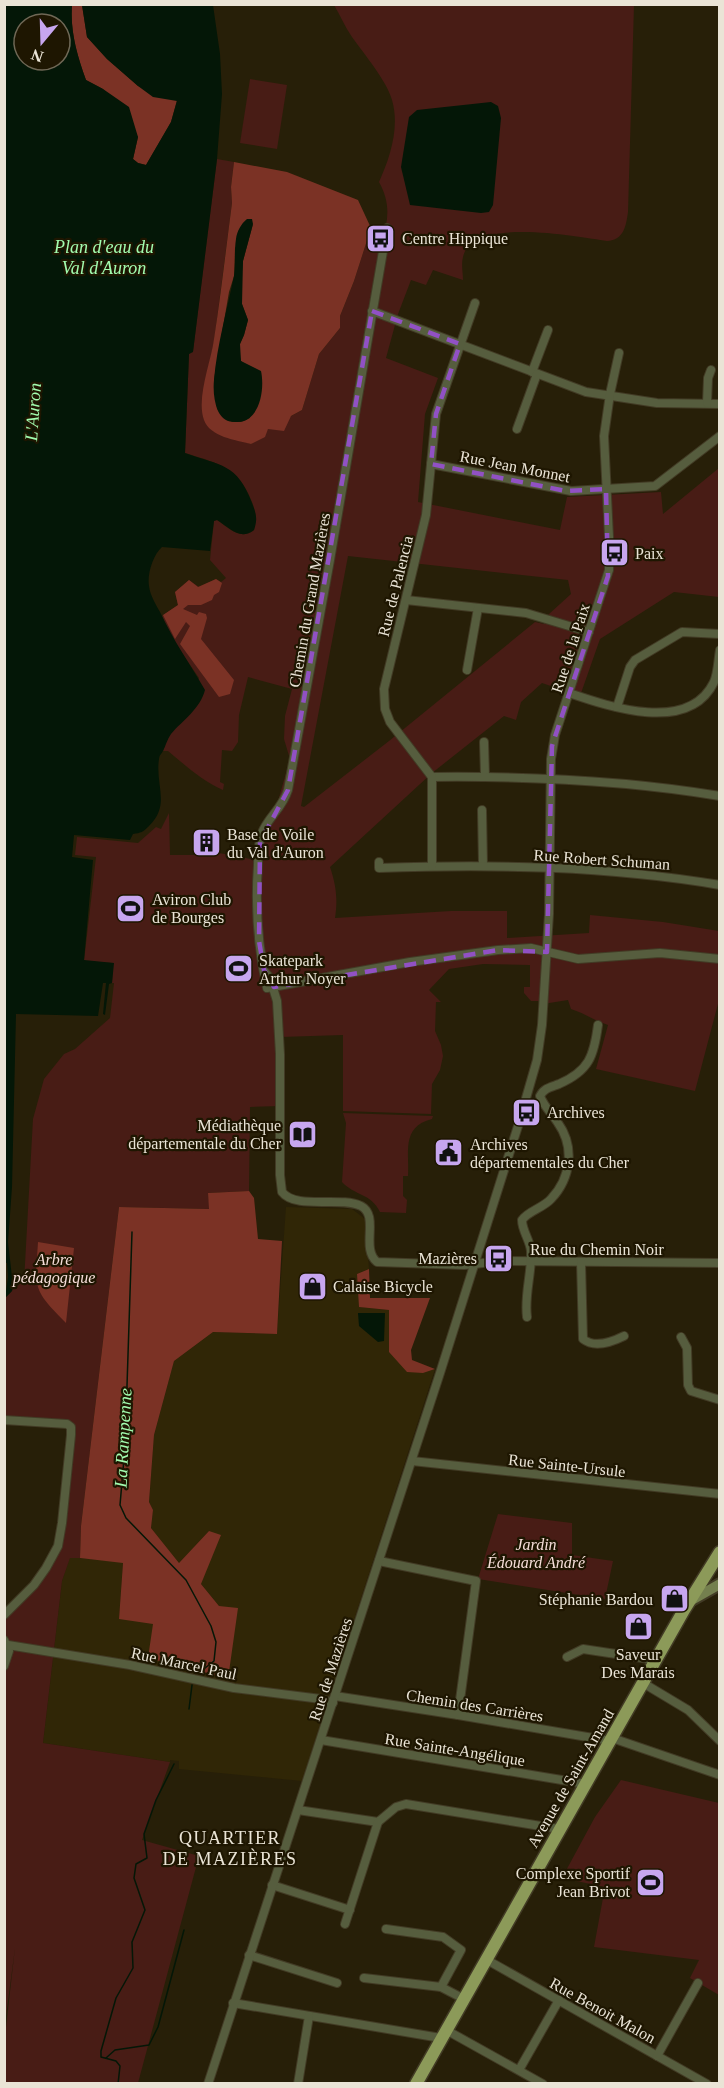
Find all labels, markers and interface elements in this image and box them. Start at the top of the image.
north arrow [12,12,72,72]
text: N [29,46,46,66]
bus stop icon: Centre Hippique [365,222,397,254]
place label: Centre Hippique [402,230,508,248]
water label: Plan d'eau du Val d'Auron [53,237,154,278]
water label: L'Auron [21,382,45,443]
street label: Rue Jean Monnet [458,447,572,486]
street label: Chemin du Grand Mazières [286,511,333,689]
street label: Rue de Palencia [375,534,416,638]
bus stop icon: Paix [598,537,630,569]
place label: Paix [635,545,663,562]
street label: Rue de la Paix [548,601,593,695]
place label: Base de Voile du Val d'Auron [227,826,324,861]
building icon: Base de Voile du Val d'Auron [190,827,222,859]
street label: Rue Robert Schuman [533,846,671,873]
place label: Aviron Club de Bourges [152,891,231,927]
sports icon: Aviron Club de Bourges [115,892,147,924]
place label: Skatepark Arthur Noyer [259,952,346,988]
sports icon: Skatepark Arthur Noyer [222,953,254,985]
bus stop icon: Archives [510,1096,542,1128]
place label: Archives [547,1104,605,1121]
place label: Médiathèque départementale du Cher [128,1117,282,1153]
library icon: Médiathèque départementale du Cher [286,1118,318,1150]
place label: Archives départementales du Cher [470,1136,630,1172]
public building icon: Archives départementales du Cher [433,1137,465,1169]
street label: Rue du Chemin Noir [530,1241,665,1258]
bus stop icon: Mazières [482,1242,514,1274]
place label: Mazières [418,1250,477,1267]
park label: Arbre pédagogique [12,1251,95,1287]
shop icon: Calaise Bicycle [296,1270,328,1302]
place label: Calaise Bicycle [333,1278,433,1296]
water label: La Rampenne [110,1388,136,1489]
street label: Rue Sainte-Ursule [508,1451,626,1480]
park label: Jardin Édouard André [486,1536,586,1571]
shop icon: Stéphanie Bardou [658,1583,690,1615]
place label: Stéphanie Bardou [539,1591,653,1609]
shop icon: Saveur Des Marais [622,1610,654,1642]
street label: Rue de Mazières [306,1615,355,1723]
street label: Rue Marcel Paul [130,1644,239,1683]
place label: Saveur Des Marais [601,1646,675,1681]
street label: Chemin des Carrières [405,1686,545,1725]
street label: Avenue de Saint-Amand [524,1706,617,1850]
street label: Rue Sainte-Angélique [383,1730,526,1770]
district label: QUARTIER DE MAZIÈRES [163,1828,298,1869]
place label: Complexe Sportif Jean Brivot [516,1865,631,1900]
sports icon: Complexe Sportif Jean Brivot [635,1866,667,1898]
street label: Rue Benoit Malon [547,1974,659,2047]

